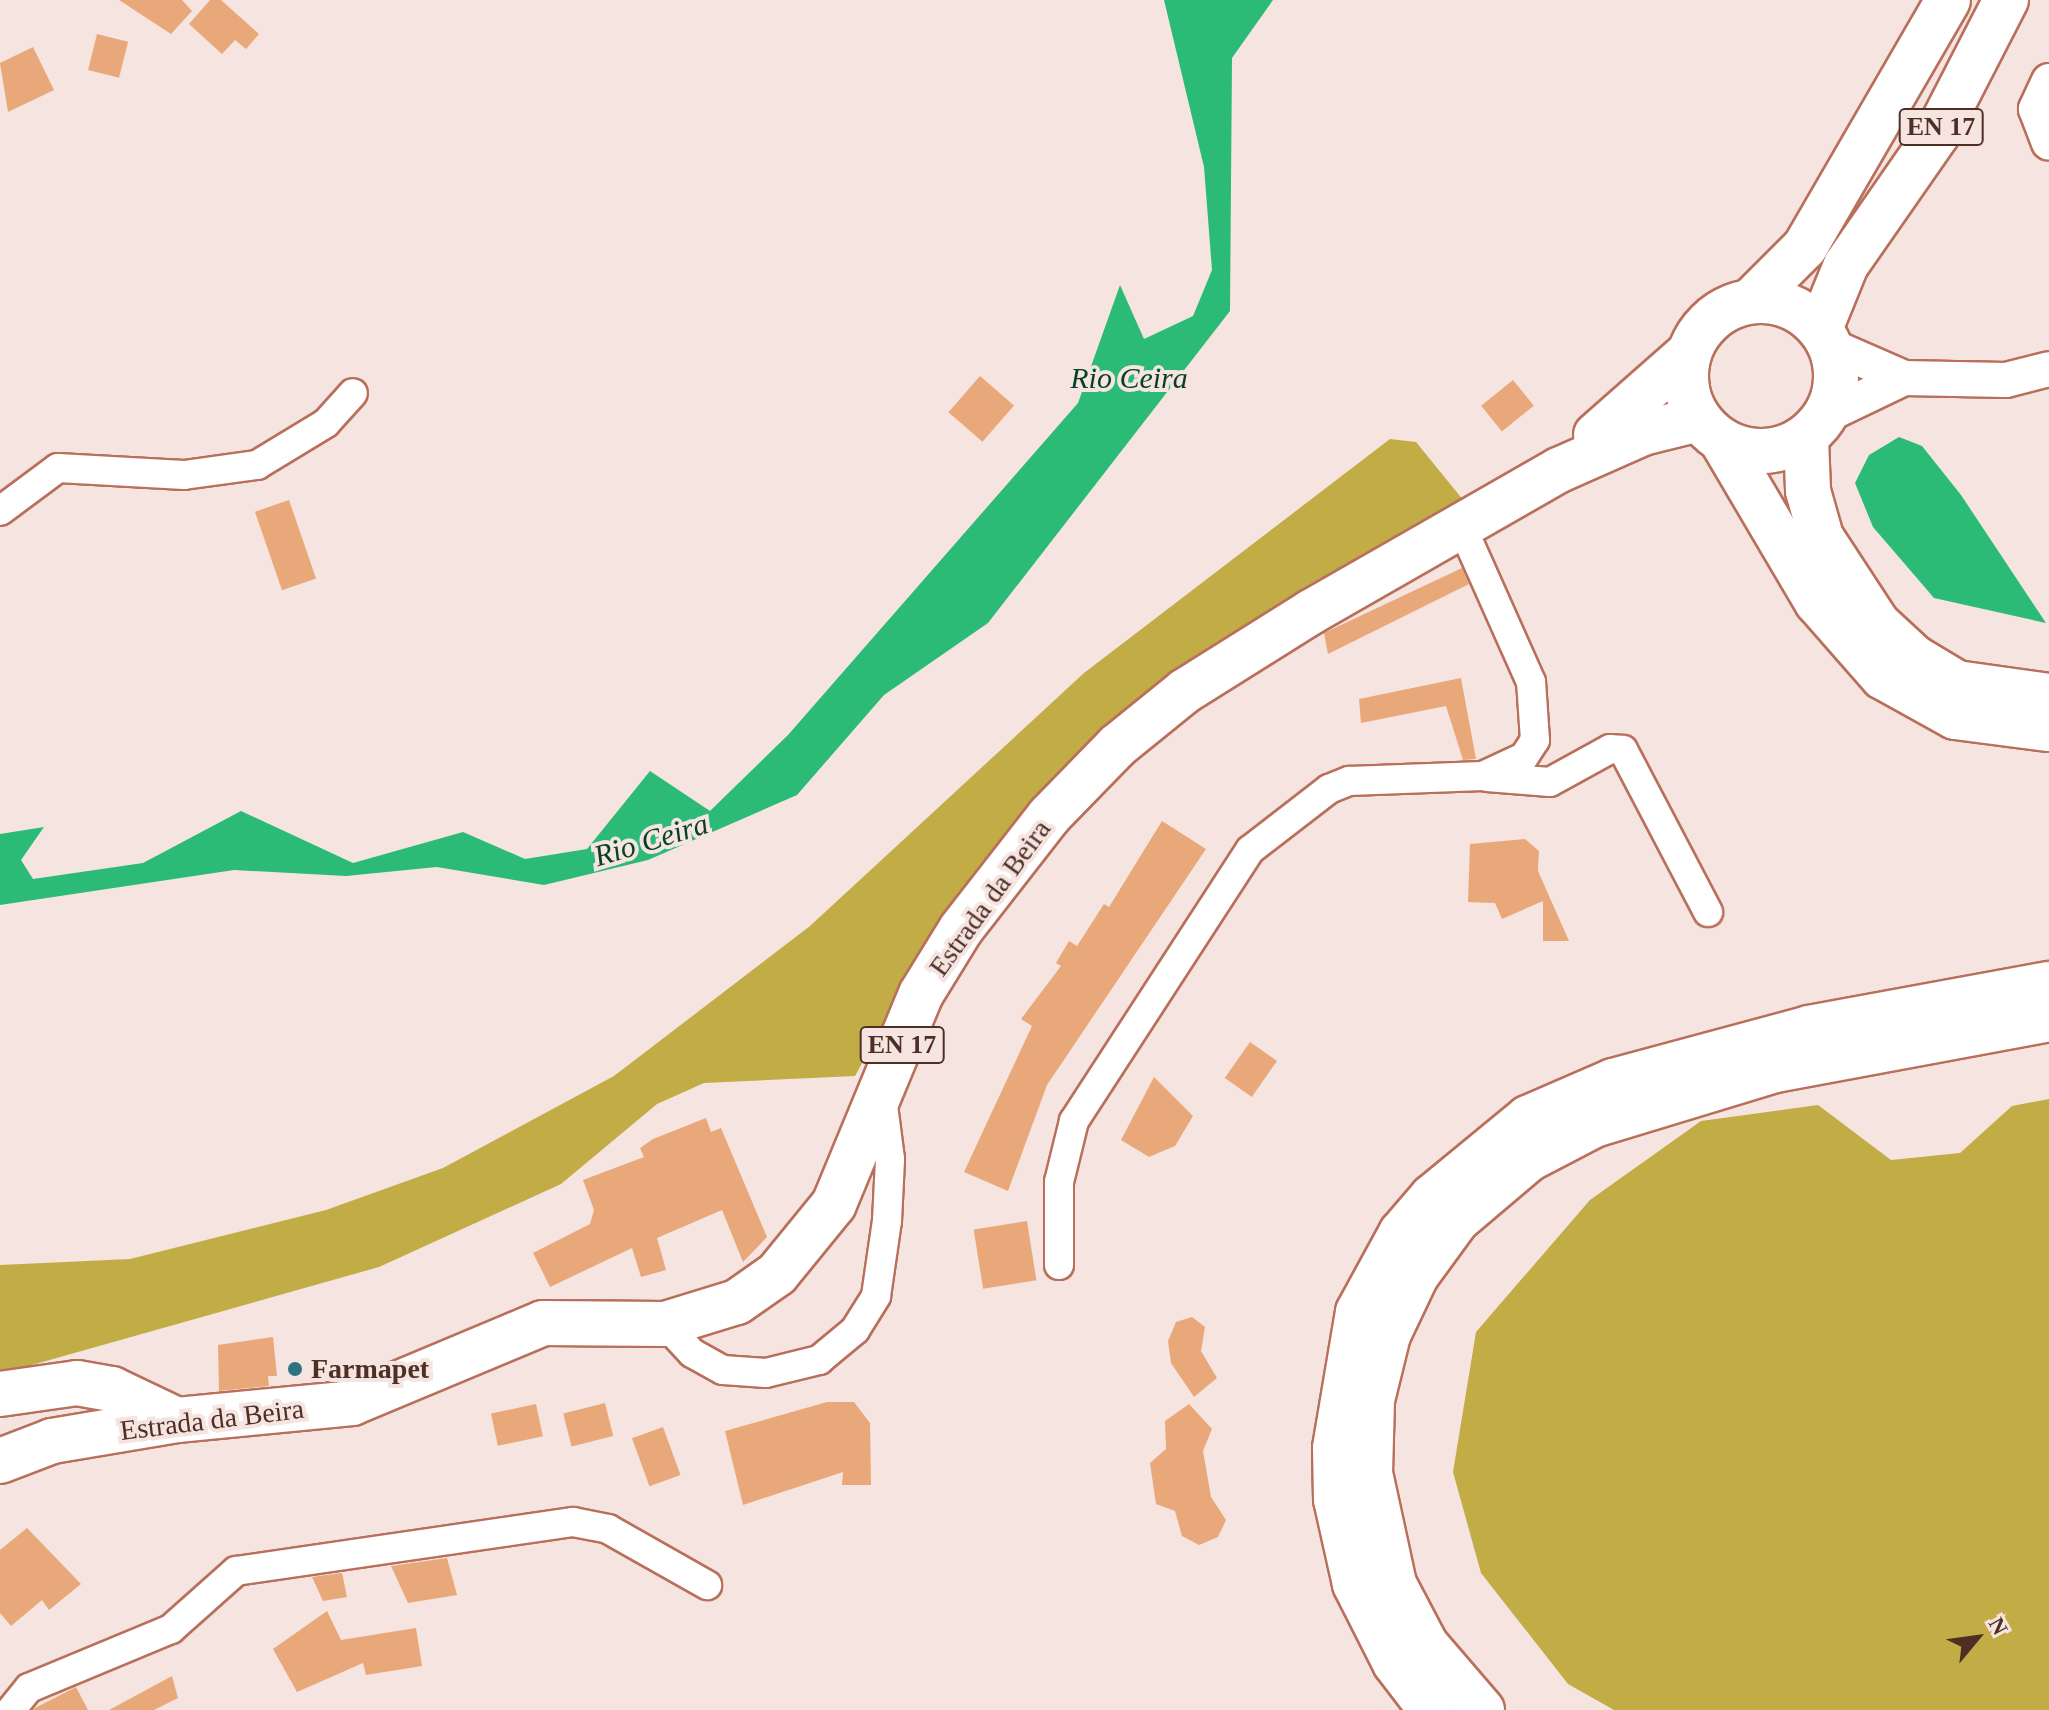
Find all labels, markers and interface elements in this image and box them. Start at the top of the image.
road number: EN 17 [1897,105,1985,149]
water label: Rio Ceira [1070,360,1188,396]
water label: Rio Ceira [590,806,712,874]
street label: Estrada da Beira [922,813,1058,983]
road number: EN 17 [858,1023,946,1067]
place label: Farmapet [311,1352,429,1386]
marker: Farmapet [286,1360,304,1378]
street label: Estrada da Beira [118,1392,306,1448]
north arrow [1937,1598,2017,1678]
text: N [1984,1613,2013,1639]

